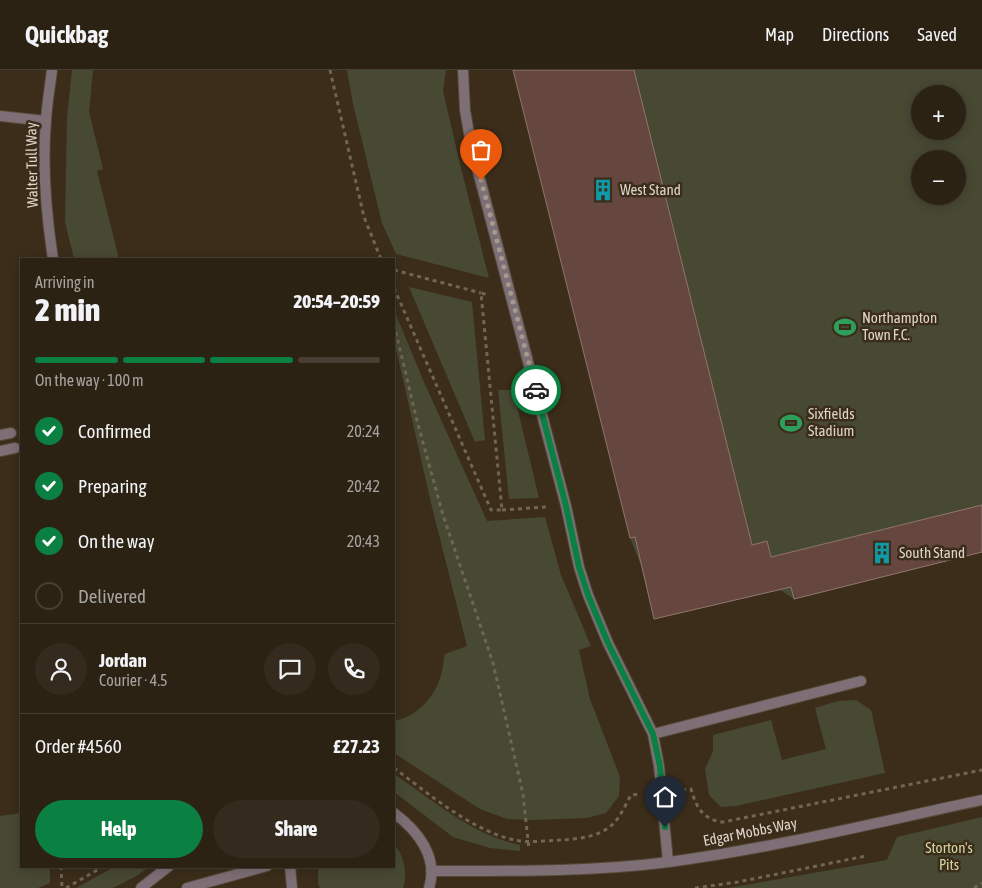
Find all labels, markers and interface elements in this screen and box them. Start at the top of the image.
text: Quickbag [25,21,108,48]
text: Map [765,24,794,45]
text: Directions [822,24,889,45]
text: Saved [917,24,957,45]
map controls [911,85,966,205]
button: + [911,85,966,140]
street label: Walter Tull Way [22,122,41,208]
pin [460,129,502,180]
icon: bag [467,136,495,164]
button: − [911,150,966,205]
building icon: West Stand [590,177,616,203]
place label: West Stand [620,181,681,198]
text: Arriving in [35,273,95,291]
text: 20:54–20:59 [293,290,380,312]
text: 2 min [35,291,100,328]
place label: Northampton Town F.C. [862,309,937,343]
sports icon: Northampton Town F.C. [832,314,858,340]
courier [511,365,561,415]
text: On the way · 100 m [35,371,144,389]
icon: car [522,376,550,404]
place label: Sixfields Stadium [808,405,854,439]
sports icon: Sixfields Stadium [778,410,804,436]
icon: check [35,417,63,445]
text: Confirmed [78,420,151,442]
text: 20:24 [347,422,380,440]
icon: check [35,472,63,500]
text: Preparing [78,475,147,497]
text: 20:42 [347,477,380,495]
icon: check [35,527,63,555]
text: On the way [78,530,155,552]
text: 20:43 [347,532,380,550]
building icon: South Stand [869,540,895,566]
place label: South Stand [899,544,965,561]
text: Delivered [78,585,146,607]
button: person [35,643,87,695]
button: chat [264,643,316,695]
button: phone [328,643,380,695]
text: Jordan [99,649,147,671]
text: Courier · 4.5 [99,671,168,689]
text: Order #4560 [35,735,122,757]
text: £27.23 [333,735,380,757]
pin [644,776,686,827]
icon: home [651,783,679,811]
button: Help [35,800,203,858]
button: Share [213,800,380,858]
street label: Edgar Mobbs Way [701,814,798,849]
park label: Storton's Pits [925,839,973,873]

